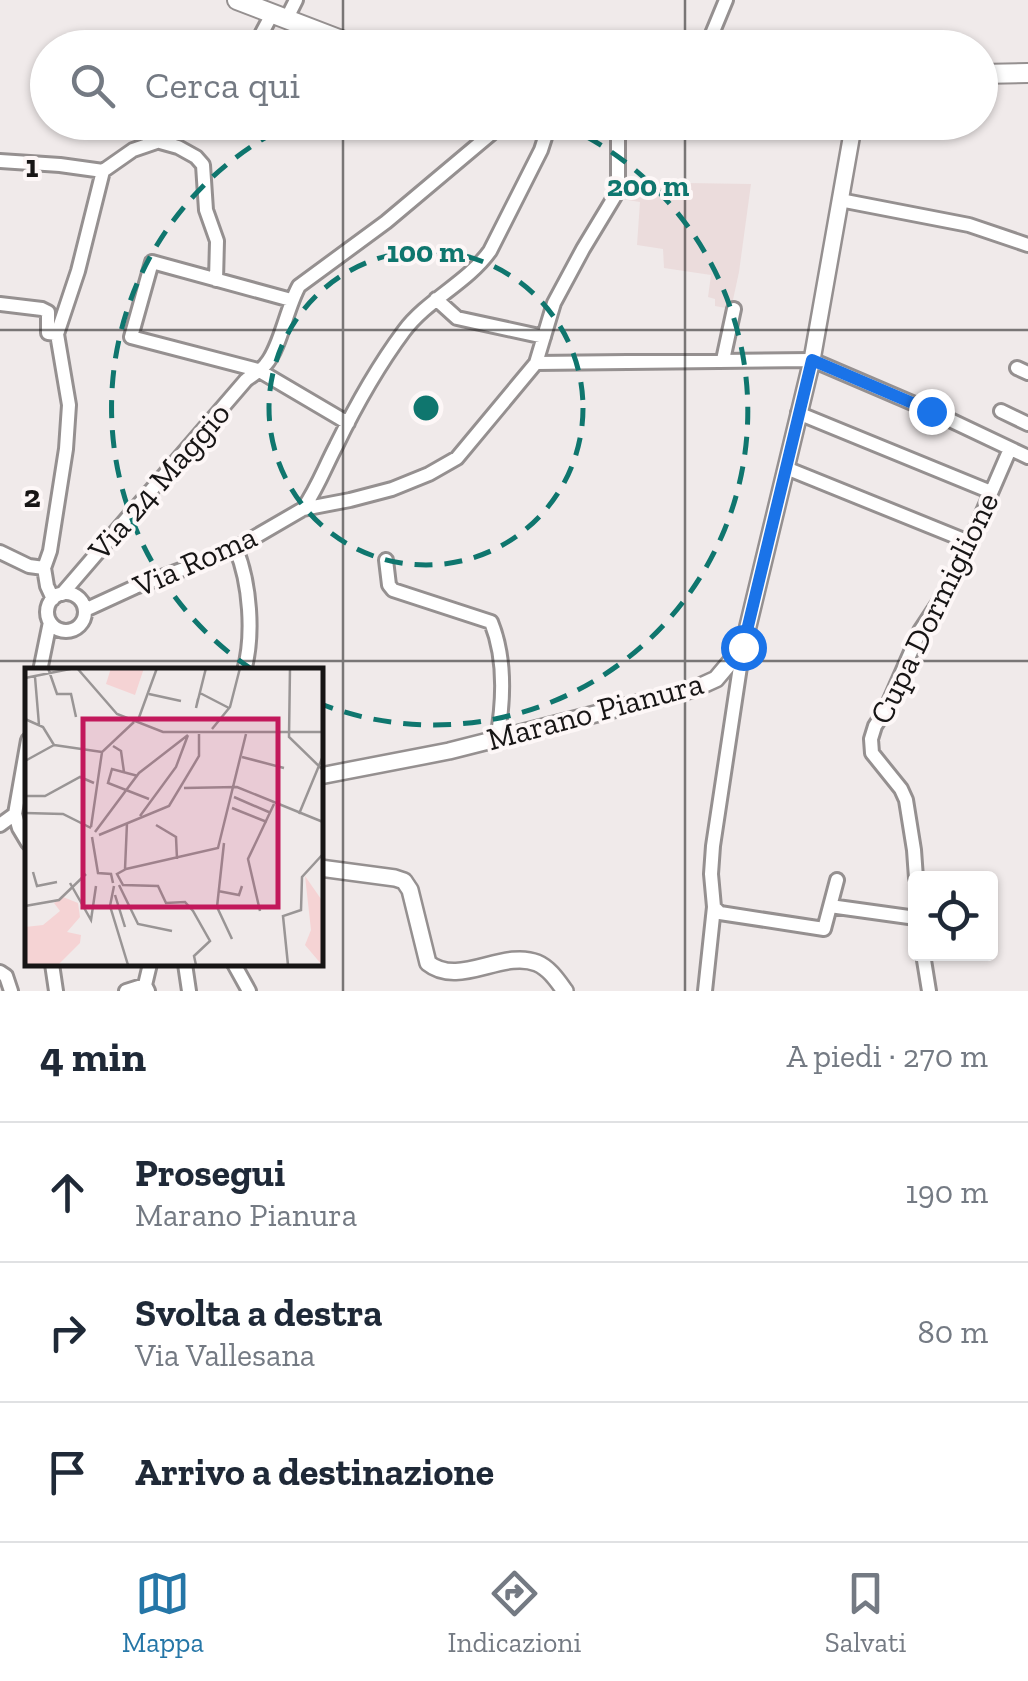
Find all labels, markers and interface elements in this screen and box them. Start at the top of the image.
search box [30,30,998,140]
icon: search [65,58,120,113]
text: Cerca qui [145,62,300,108]
text: 1 [26,147,39,185]
text: 200 m [607,168,689,204]
text: 100 m [387,234,465,270]
route end [909,389,955,435]
centre of rings [408,390,444,426]
street label: Via 24 Maggio [80,394,238,568]
text: 2 [23,477,41,515]
street label: Cupa Dormiglione [862,486,1006,730]
street label: Via Roma [127,517,262,605]
route start [721,625,767,671]
street label: Marano Pianura [483,664,707,758]
inset map [25,668,322,966]
map controls [908,871,998,961]
button: locate [908,871,998,961]
text: 4 min [40,1031,146,1082]
text: A piedi · 270 m [787,1037,988,1075]
text: Prosegui [135,1150,285,1196]
icon: ahead [40,1165,95,1220]
text: 190 m [905,1173,988,1211]
text: Marano Pianura [135,1196,357,1234]
text: Svolta a destra [135,1290,382,1336]
icon: right [40,1305,95,1360]
text: 80 m [917,1313,988,1351]
text: Via Vallesana [135,1336,315,1374]
icon: arrive [40,1445,95,1500]
text: Arrivo a destinazione [135,1449,494,1495]
tab: Mappa [122,1566,204,1659]
tab: Indicazioni [447,1566,581,1659]
tab: Salvati [825,1566,906,1659]

